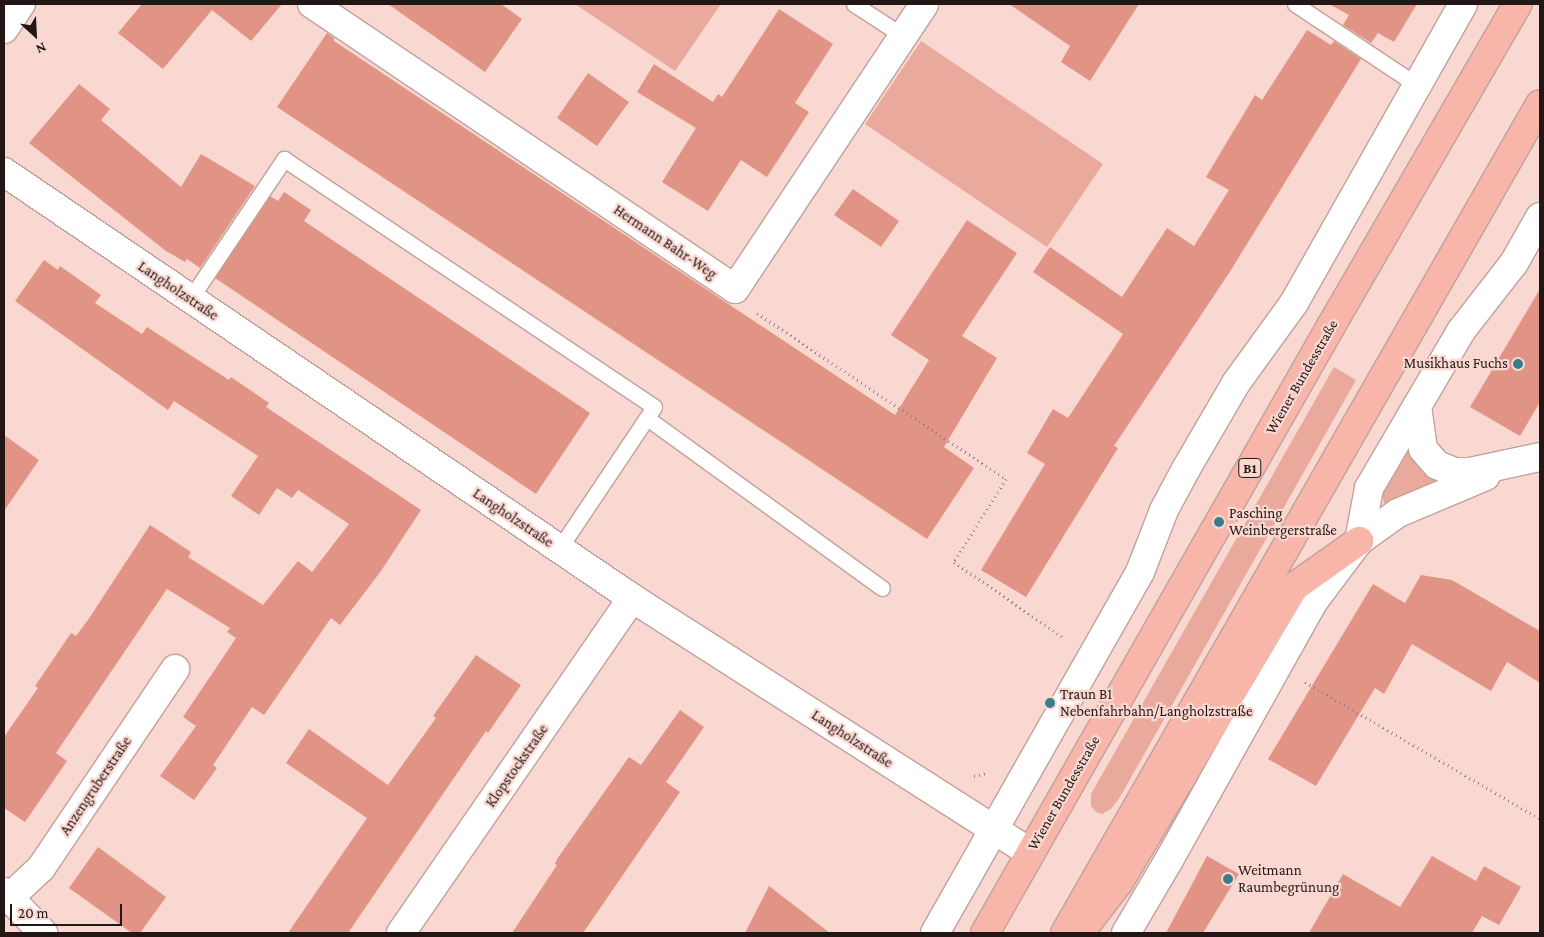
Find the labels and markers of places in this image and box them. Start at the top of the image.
place label: Musikhaus Fuchs [1404,355,1508,373]
marker: Musikhaus Fuchs [1512,358,1524,370]
place label: Pasching Weinbergerstraße [1229,504,1337,539]
marker: Pasching Weinbergerstraße [1213,516,1225,528]
place label: Traun B1 Nebenfahrbahn/Langholzstraße [1060,685,1252,720]
marker: Traun B1 Nebenfahrbahn/Langholzstraße [1044,697,1056,709]
place label: Weitmann Raumbegrünung [1238,861,1339,896]
marker: Weitmann Raumbegrünung [1222,873,1234,885]

